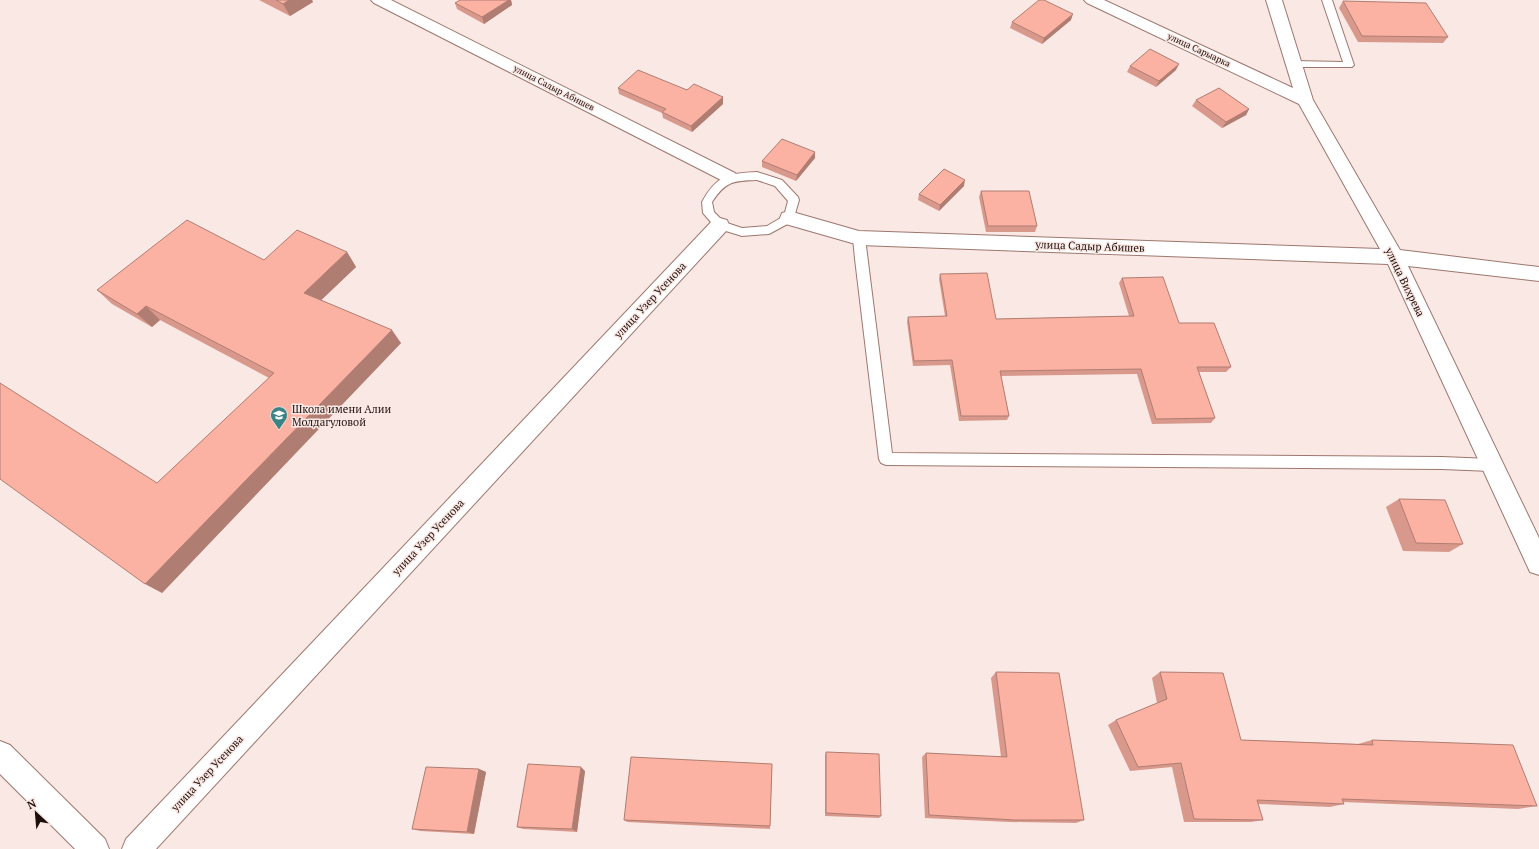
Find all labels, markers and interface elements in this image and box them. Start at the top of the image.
street label: улица Сарыарка [1165,30,1233,70]
street label: улица Садыр Абишев [510,62,597,114]
street label: улица Садыр Абишев [1034,237,1145,255]
street label: улица Вихрева [1382,244,1428,319]
street label: улица Узер Усенова [610,259,689,342]
place label: Школа имени Алии Молдагуловой [292,402,392,429]
school or university icon: Школа имени Алии Молдагуловой [269,405,289,430]
street label: улица Узер Усенова [388,496,467,579]
street label: улица Узер Усенова [167,732,246,815]
north arrow [16,793,56,833]
text: N [25,796,39,812]

